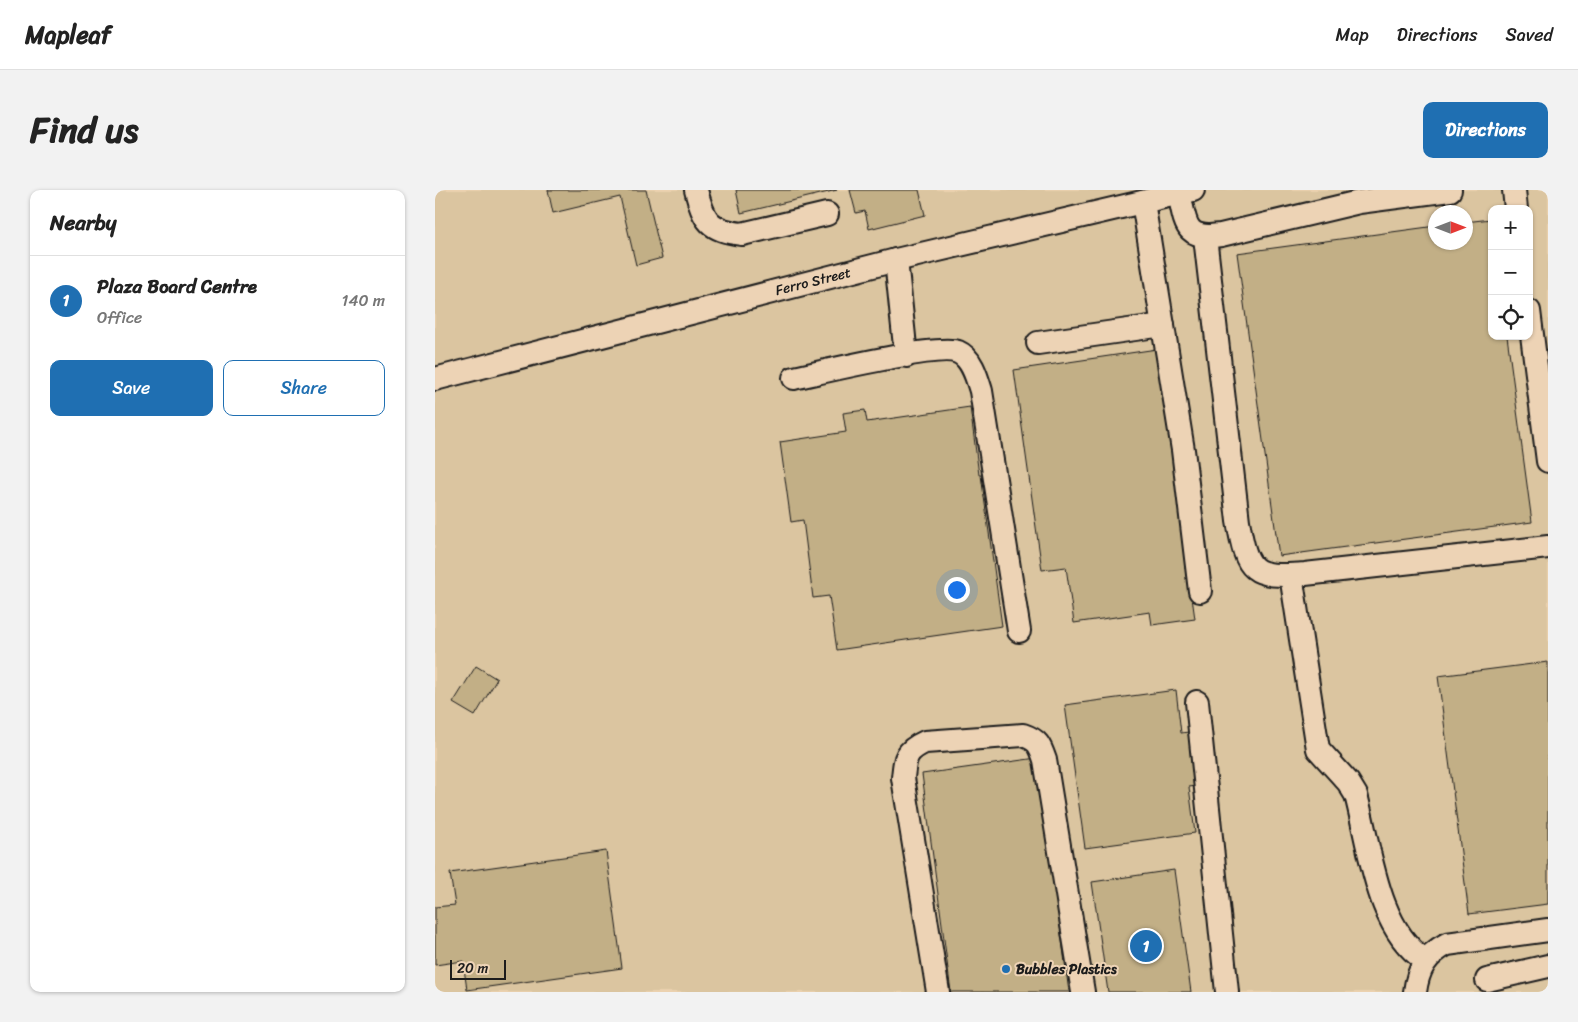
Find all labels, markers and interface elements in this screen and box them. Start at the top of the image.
text: Mapleaf [25,14,111,56]
text: Map [1336,19,1369,51]
text: Directions [1397,19,1478,51]
text: Saved [1506,19,1553,51]
text: Find us [30,99,138,161]
button: Directions [1423,102,1548,158]
text: Nearby [50,204,116,242]
north arrow [1428,205,1473,250]
map controls [1488,205,1533,340]
button: + [1488,205,1533,250]
button: − [1488,250,1533,295]
street label: Ferro Street [773,260,854,303]
text: Plaza Board Centre [97,270,257,303]
text: 1 [63,286,69,315]
text: 140 m [342,286,385,315]
button: locate [1488,295,1533,340]
text: Office [97,303,142,332]
button: Save [50,360,213,416]
button: Share [223,360,385,416]
your location [944,577,970,603]
pin: 1 [1130,927,1162,965]
text: 20 m [457,956,488,981]
scale bar [450,957,506,980]
place label: Bubbles Plastics [1016,957,1117,982]
marker: Bubbles Plastics [1000,963,1012,975]

